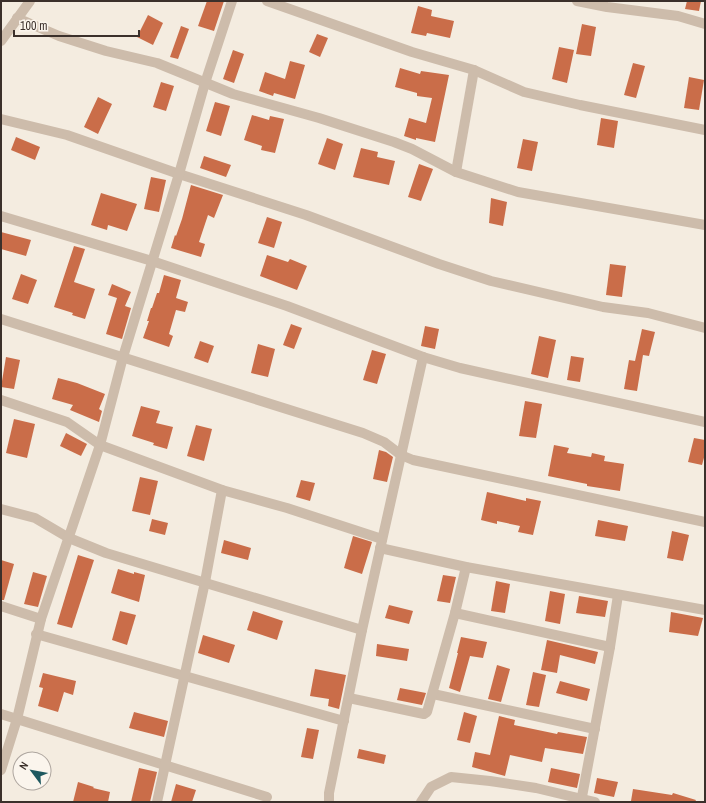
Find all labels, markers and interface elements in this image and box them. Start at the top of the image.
scale bar [14,12,139,38]
text: 100 m [20,18,47,34]
north arrow [12,751,52,791]
text: N [16,759,31,772]

